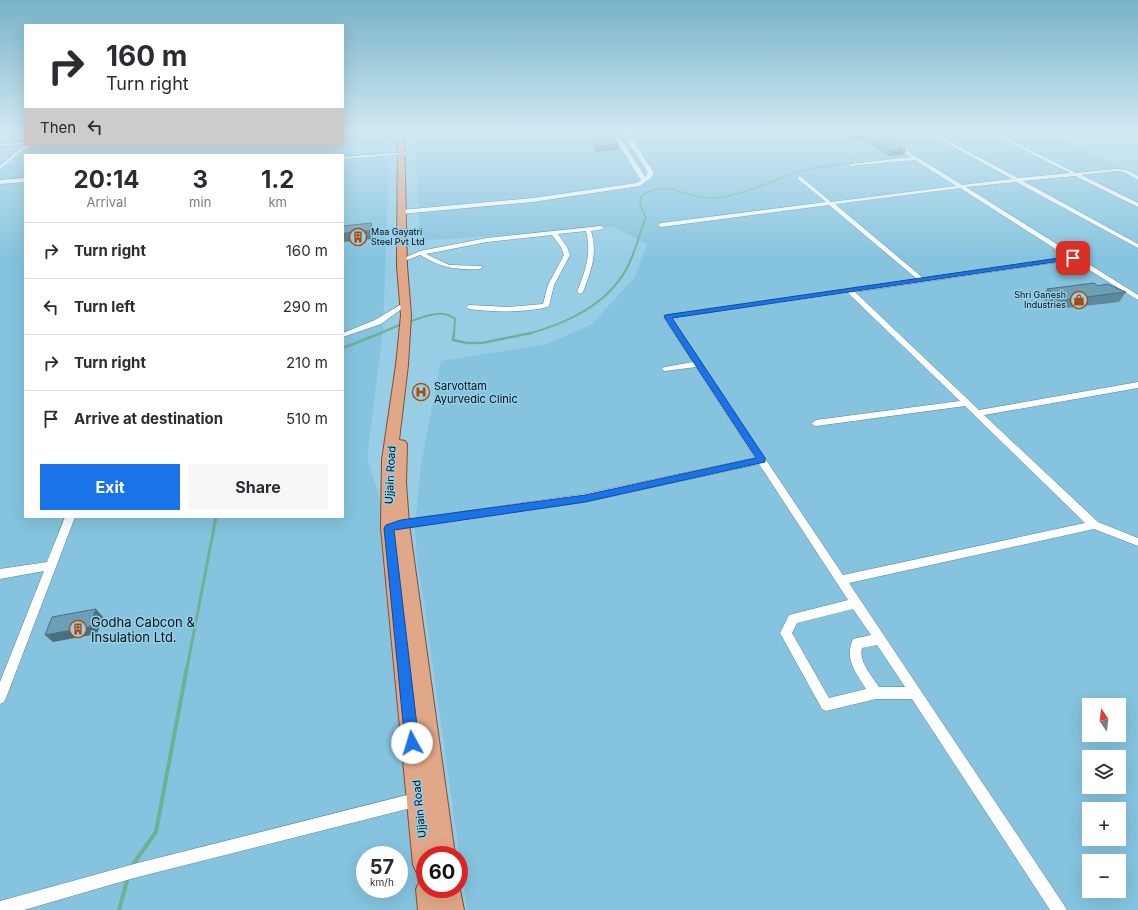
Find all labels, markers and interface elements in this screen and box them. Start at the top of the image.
text: 160 m [106,39,187,73]
icon: right [40,40,92,92]
text: Turn right [106,73,189,94]
icon: left [84,116,106,138]
text: Then [40,118,76,137]
text: 20:14 [74,165,140,194]
text: 3 [192,165,208,194]
text: 1.2 [261,165,294,194]
text: Arrival [87,194,127,210]
text: min [189,194,211,210]
text: km [268,194,287,210]
place label: Maa Gayatri Steel Pvt Ltd [371,226,425,247]
building icon: Maa Gayatri Steel Pvt Ltd [348,227,368,247]
icon: right [40,240,62,262]
text: Turn right [74,241,146,260]
text: 160 m [286,241,328,260]
pin [1056,241,1090,275]
icon: arrive [1062,247,1084,269]
place label: Shri Ganesh Industries [1014,289,1066,310]
shop icon: Shri Ganesh Industries [1069,290,1089,310]
icon: left [40,296,62,318]
text: Turn left [74,297,135,316]
text: 290 m [283,297,328,316]
icon: right [40,352,62,374]
text: Turn right [74,353,146,372]
text: 210 m [286,353,328,372]
place label: Sarvottam Ayurvedic Clinic [434,379,518,406]
hospital icon: Sarvottam Ayurvedic Clinic [411,382,431,402]
icon: arrive [40,408,62,430]
text: Arrive at destination [74,409,223,428]
text: 510 m [286,409,328,428]
street label: Ujjain Road [381,445,399,505]
button: Exit [40,464,180,510]
button: Share [188,464,328,510]
place label: Godha Cabcon & Insulation Ltd. [91,614,195,645]
building icon: Godha Cabcon & Insulation Ltd. [68,619,88,639]
north arrow [1082,698,1126,742]
map controls [1082,698,1126,898]
position arrow [391,722,433,764]
button: layers [1082,750,1126,794]
street label: Ujjain Road [409,779,429,839]
button: + [1082,802,1126,846]
speed limit sign: 60 [416,846,468,898]
button: − [1082,854,1126,898]
text: 57 [370,855,394,879]
text: km/h [370,876,394,888]

